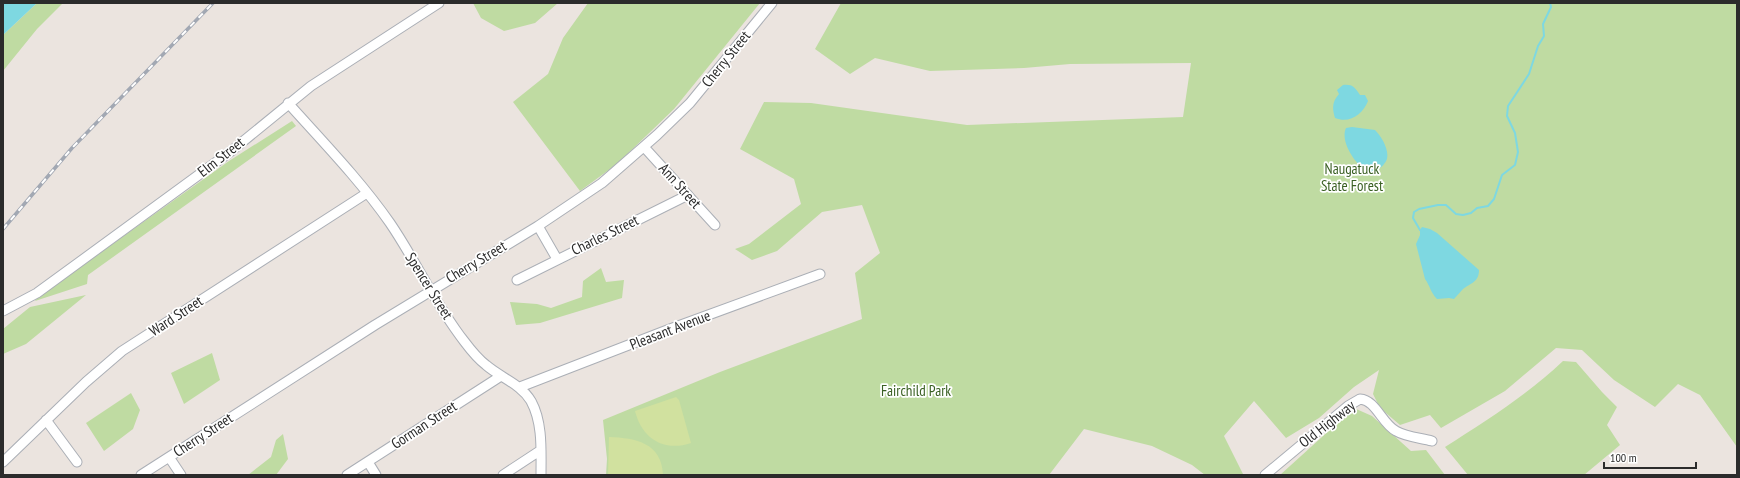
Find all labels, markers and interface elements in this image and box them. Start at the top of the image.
street label: Cherry Street [697,27,754,91]
street label: Elm Street [194,133,248,181]
street label: Ann Street [655,159,706,212]
park label: Naugatuck State Forest [1321,159,1383,195]
street label: Charles Street [568,210,642,259]
street label: Cherry Street [442,236,509,287]
street label: Spencer Street [401,249,457,323]
street label: Ward Street [145,291,206,340]
street label: Pleasant Avenue [627,305,713,354]
park label: Fairchild Park [881,381,951,400]
street label: Gorman Street [387,396,460,453]
street label: Old Highway [1295,396,1359,451]
street label: Cherry Street [169,408,236,461]
scale bar [1604,444,1696,470]
text: 100 m [1610,450,1637,465]

